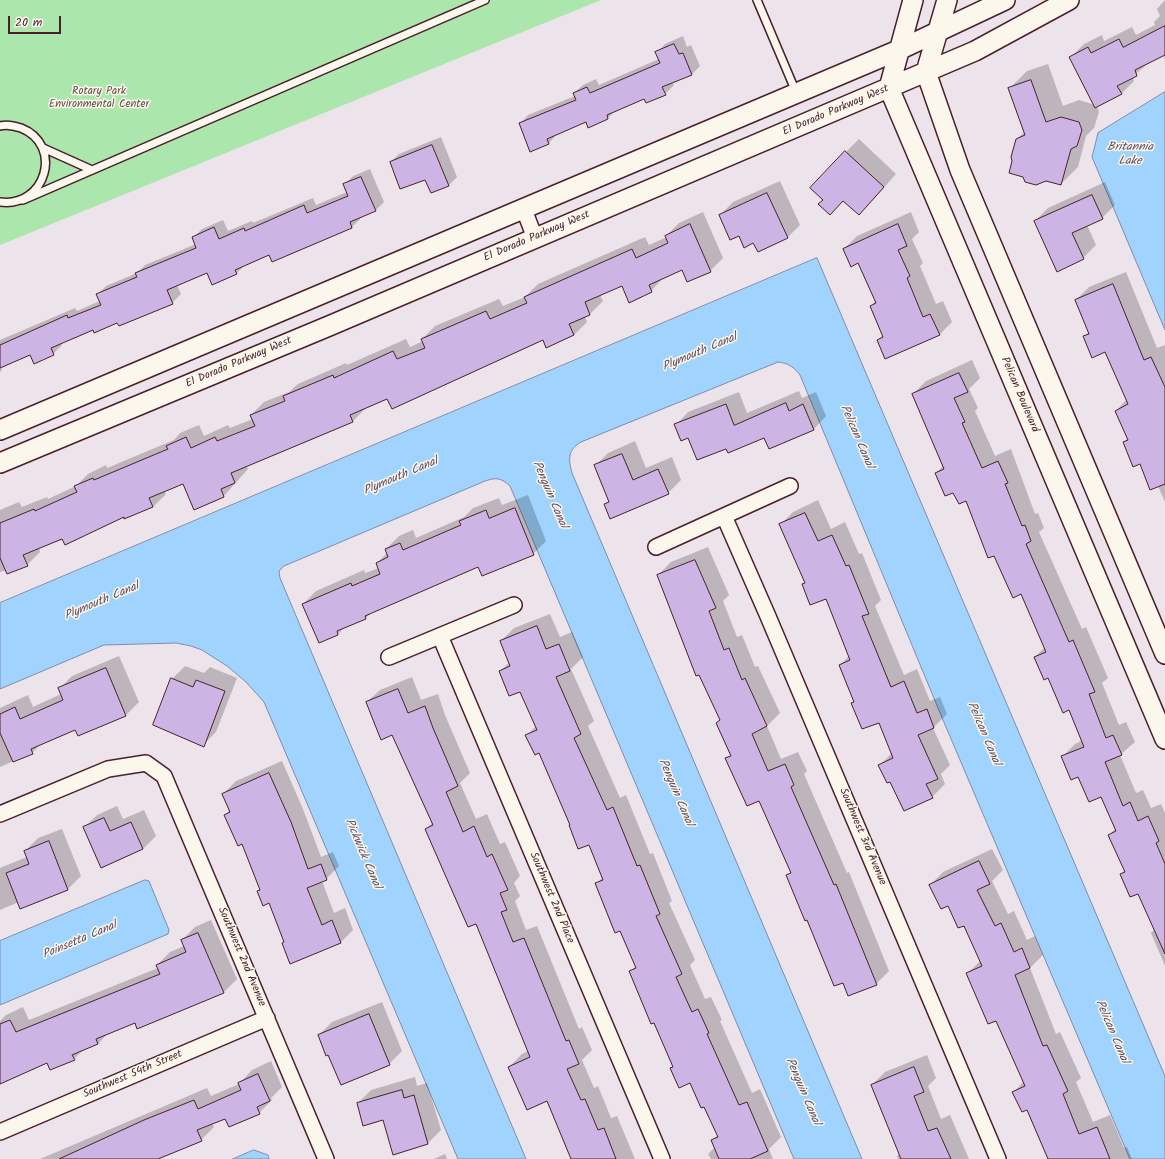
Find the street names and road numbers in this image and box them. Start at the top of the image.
street label: El Dorado Parkway West [781,83,891,139]
street label: El Dorado Parkway West [482,209,592,265]
street label: El Dorado Parkway West [184,335,294,391]
street label: Pelican Boulevard [997,355,1041,435]
street label: Southwest 3rd Avenue [836,786,888,888]
street label: Southwest 2nd Place [526,850,576,946]
street label: Southwest 2nd Avenue [214,905,268,1009]
street label: Southwest 54th Street [81,1048,185,1102]

